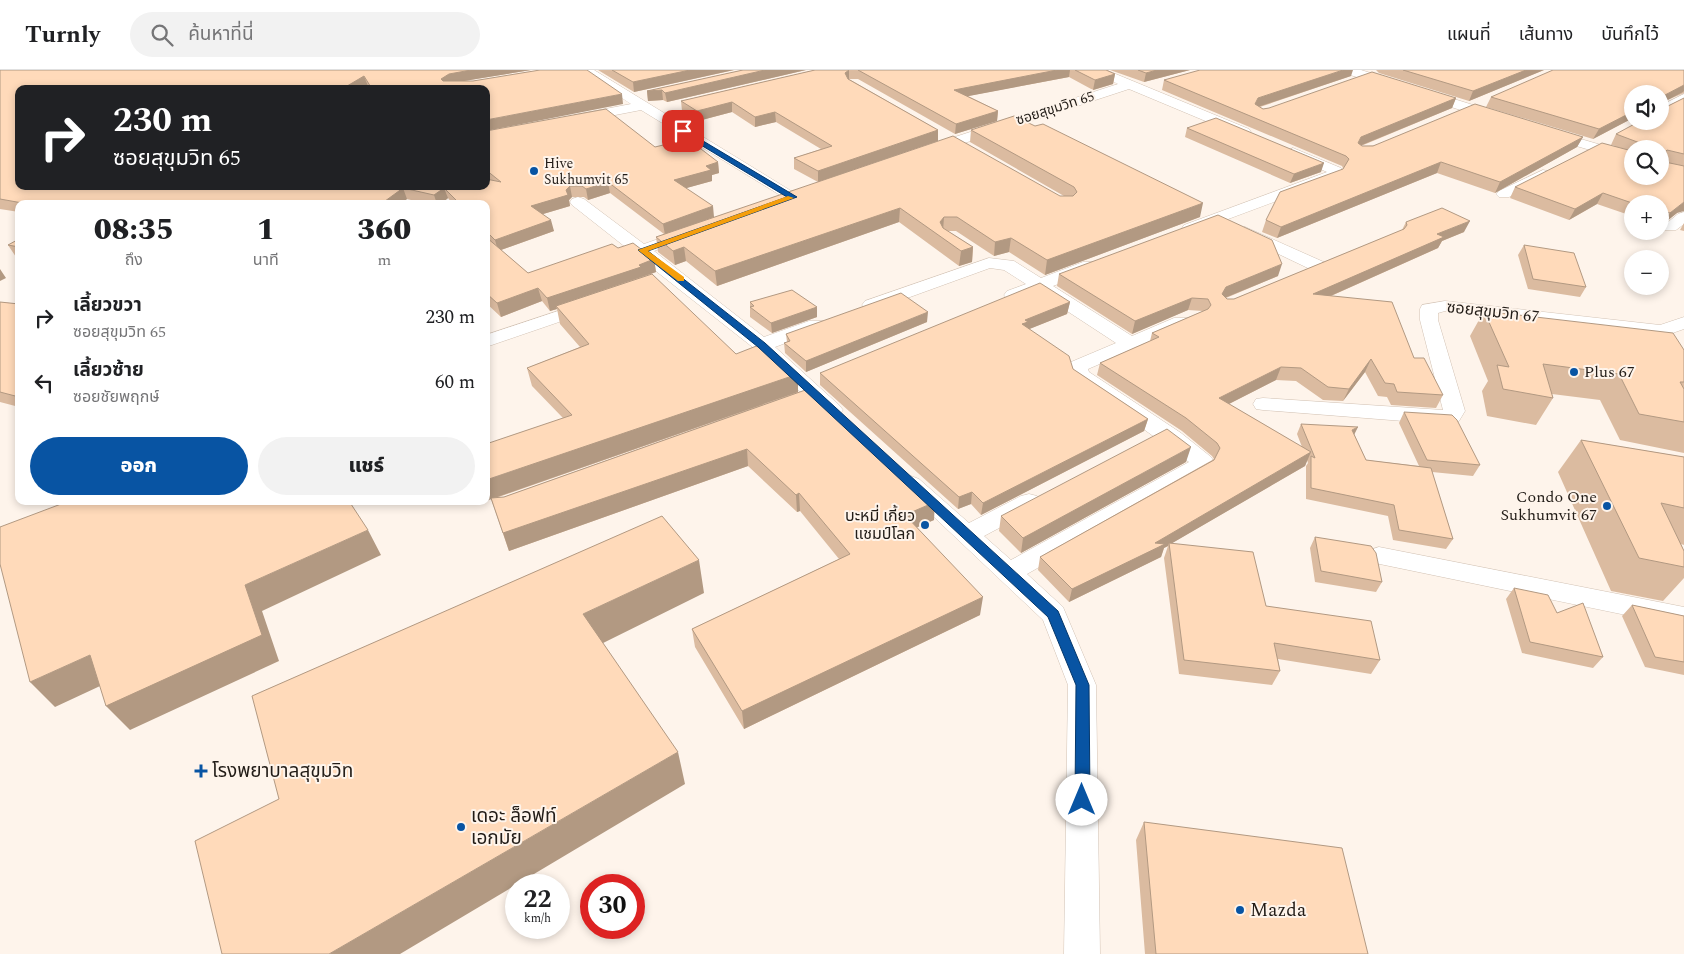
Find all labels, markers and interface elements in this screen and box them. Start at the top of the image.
search box [130,12,480,57]
text: Turnly [25,17,100,53]
text: ค้นหาที่นี่ [188,20,254,49]
icon: search [148,21,176,49]
text: แผนที่ [1447,21,1491,48]
text: เส้นทาง [1519,21,1573,48]
text: บันทึกไว้ [1601,21,1659,48]
street label: ซอยสุขุมวิท 65 [1013,85,1097,131]
map controls [1624,85,1669,295]
button: sound [1624,85,1669,130]
text: 230 m [113,94,212,147]
icon: right [30,105,95,170]
pin [662,110,704,152]
icon: arrive [669,117,697,145]
button: search [1624,140,1669,185]
text: ซอยสุขุมวิท 65 [113,142,241,175]
place label: Hive Sukhumvit 65 [544,153,628,190]
marker: Hive Sukhumvit 65 [528,165,540,177]
button: + [1624,195,1669,240]
text: 08:35 [94,207,174,253]
text: 1 [257,207,275,253]
text: 360 [357,207,411,253]
text: ถึง [125,248,143,272]
text: นาที [253,248,279,272]
text: m [377,248,391,272]
button: − [1624,250,1669,295]
text: เลี้ยวขวา [73,291,142,320]
street label: ซอยสุขุมวิท 67 [1446,295,1540,329]
text: 230 m [425,303,475,332]
icon: right [30,304,58,332]
text: ซอยสุขุมวิท 65 [73,320,166,344]
text: เลี้ยวซ้าย [73,356,144,385]
place label: Plus 67 [1584,360,1635,384]
marker: Plus 67 [1568,366,1580,378]
text: 60 m [435,368,475,397]
icon: left [30,369,58,397]
text: ซอยชัยพฤกษ์ [73,385,159,409]
button: ออก [30,437,248,495]
button: แชร์ [258,437,475,495]
place label: Condo One Sukhumvit 67 [1501,485,1597,527]
marker: Condo One Sukhumvit 67 [1601,500,1613,512]
place label: บะหมี่ เกี้ยว แชมป์โลก [845,504,915,546]
marker: บะหมี่ เกี้ยว แชมป์โลก [919,519,931,531]
place label: โรงพยาบาลสุขุมวิท [212,757,353,786]
marker: โรงพยาบาลสุขุมวิท [194,764,208,778]
position arrow [1055,773,1107,825]
place label: เดอะ ล็อฟท์ เอกมัย [471,802,556,853]
marker: เดอะ ล็อฟท์ เอกมัย [455,821,467,833]
speed limit sign: 30 [580,874,645,939]
text: 22 [523,881,552,919]
place label: Mazda [1250,896,1307,925]
marker: Mazda [1234,904,1246,916]
text: km/h [524,909,551,928]

